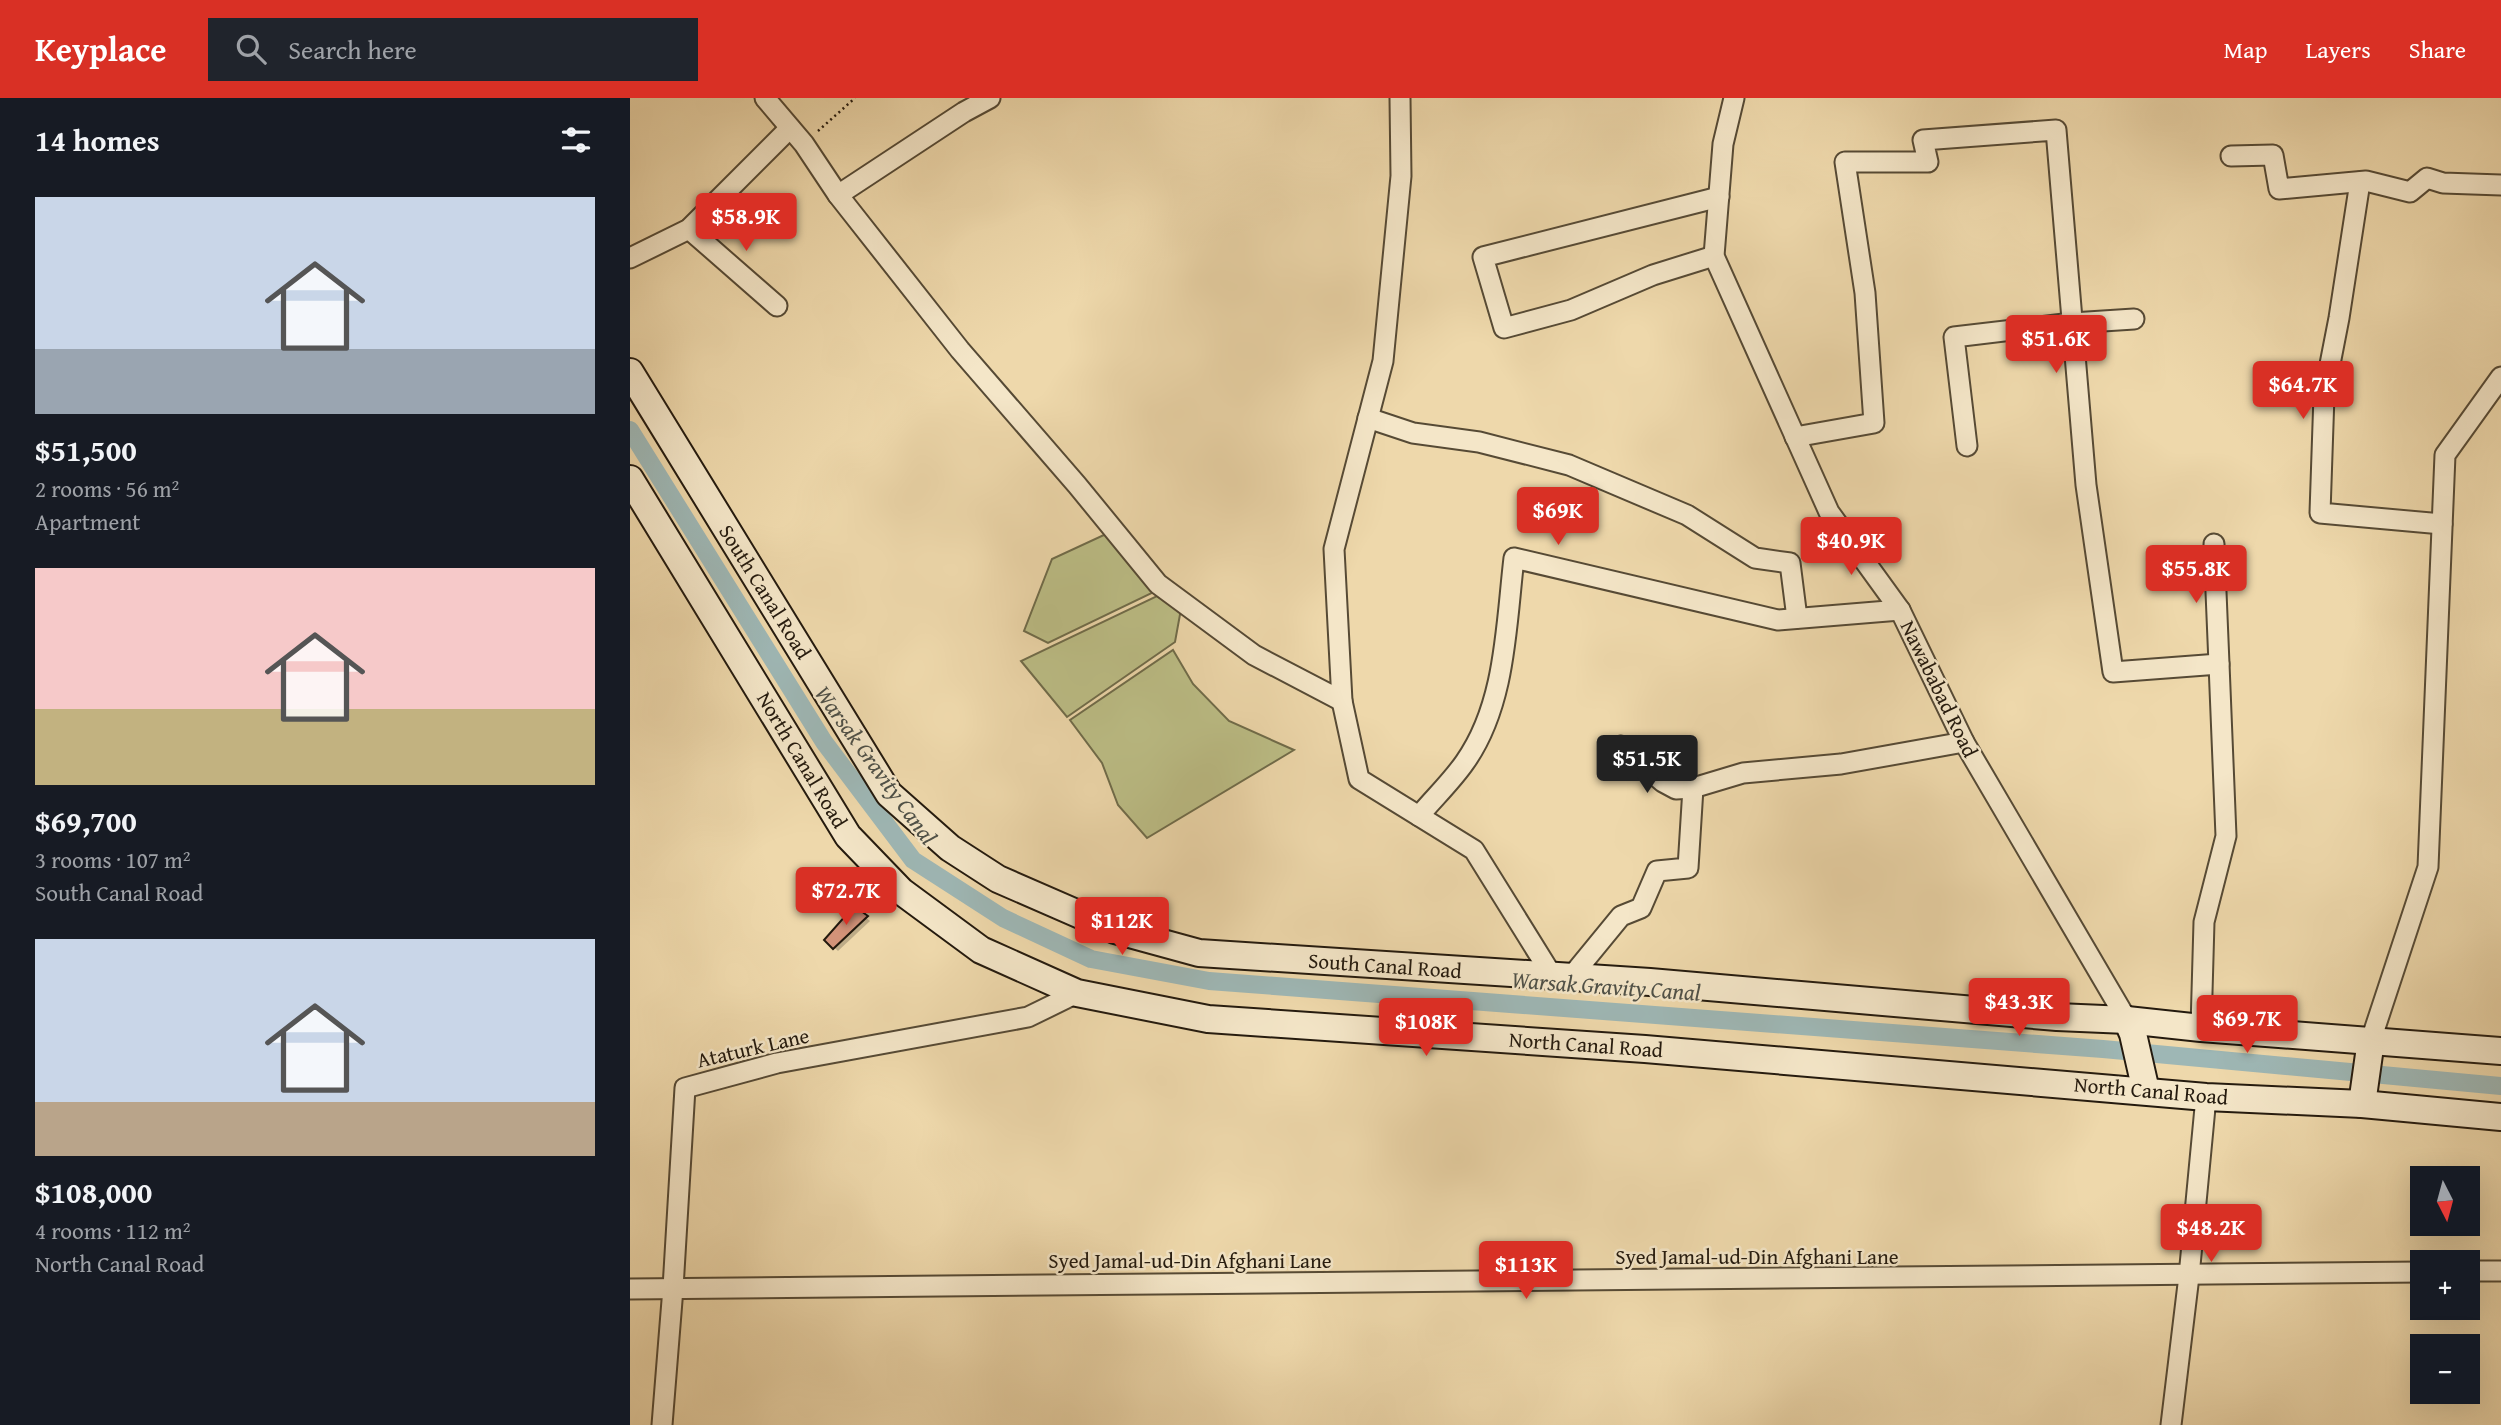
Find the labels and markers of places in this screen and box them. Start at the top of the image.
pin: $58.9K [689,194,803,253]
pin: $51.6K [1999,316,2113,375]
pin: $64.7K [2246,362,2360,421]
pin: $69K [1517,488,1599,547]
pin: $40.9K [1794,518,1908,577]
pin: $55.8K [2139,546,2253,605]
pin: $51.5K [1590,736,1704,795]
pin: $72.7K [789,868,903,927]
pin: $112K [1073,898,1171,957]
pin: $43.3K [1962,978,2076,1038]
pin: $69.7K [2190,996,2304,1055]
pin: $108K [1377,998,1475,1058]
pin: $48.2K [2154,1204,2268,1264]
pin: $113K [1477,1242,1575,1301]

